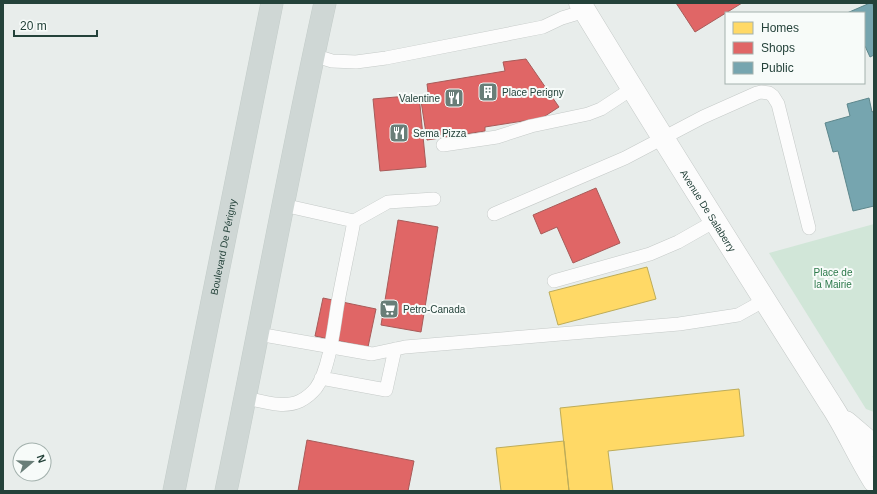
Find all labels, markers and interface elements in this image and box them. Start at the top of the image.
scale bar [14,12,97,38]
legend [725,12,865,84]
text: 20 m [20,19,47,33]
text: Homes [761,21,799,35]
text: Shops [761,41,795,55]
text: Public [761,61,794,75]
building icon: Place Perigny [477,81,499,103]
restaurant icon: Valentine [443,87,465,109]
place label: Place Perigny [502,87,564,98]
place label: Valentine [399,93,440,104]
restaurant icon: Sema Pizza [388,122,410,144]
place label: Sema Pizza [413,128,467,139]
street label: Avenue De Salaberry [678,167,738,254]
street label: Boulevard De Périgny [208,198,238,296]
park label: Place de la Mairie [814,267,853,290]
supermarket icon: Petro-Canada [378,298,400,320]
place label: Petro-Canada [403,304,466,315]
north arrow [12,442,52,482]
text: N [34,453,48,465]

